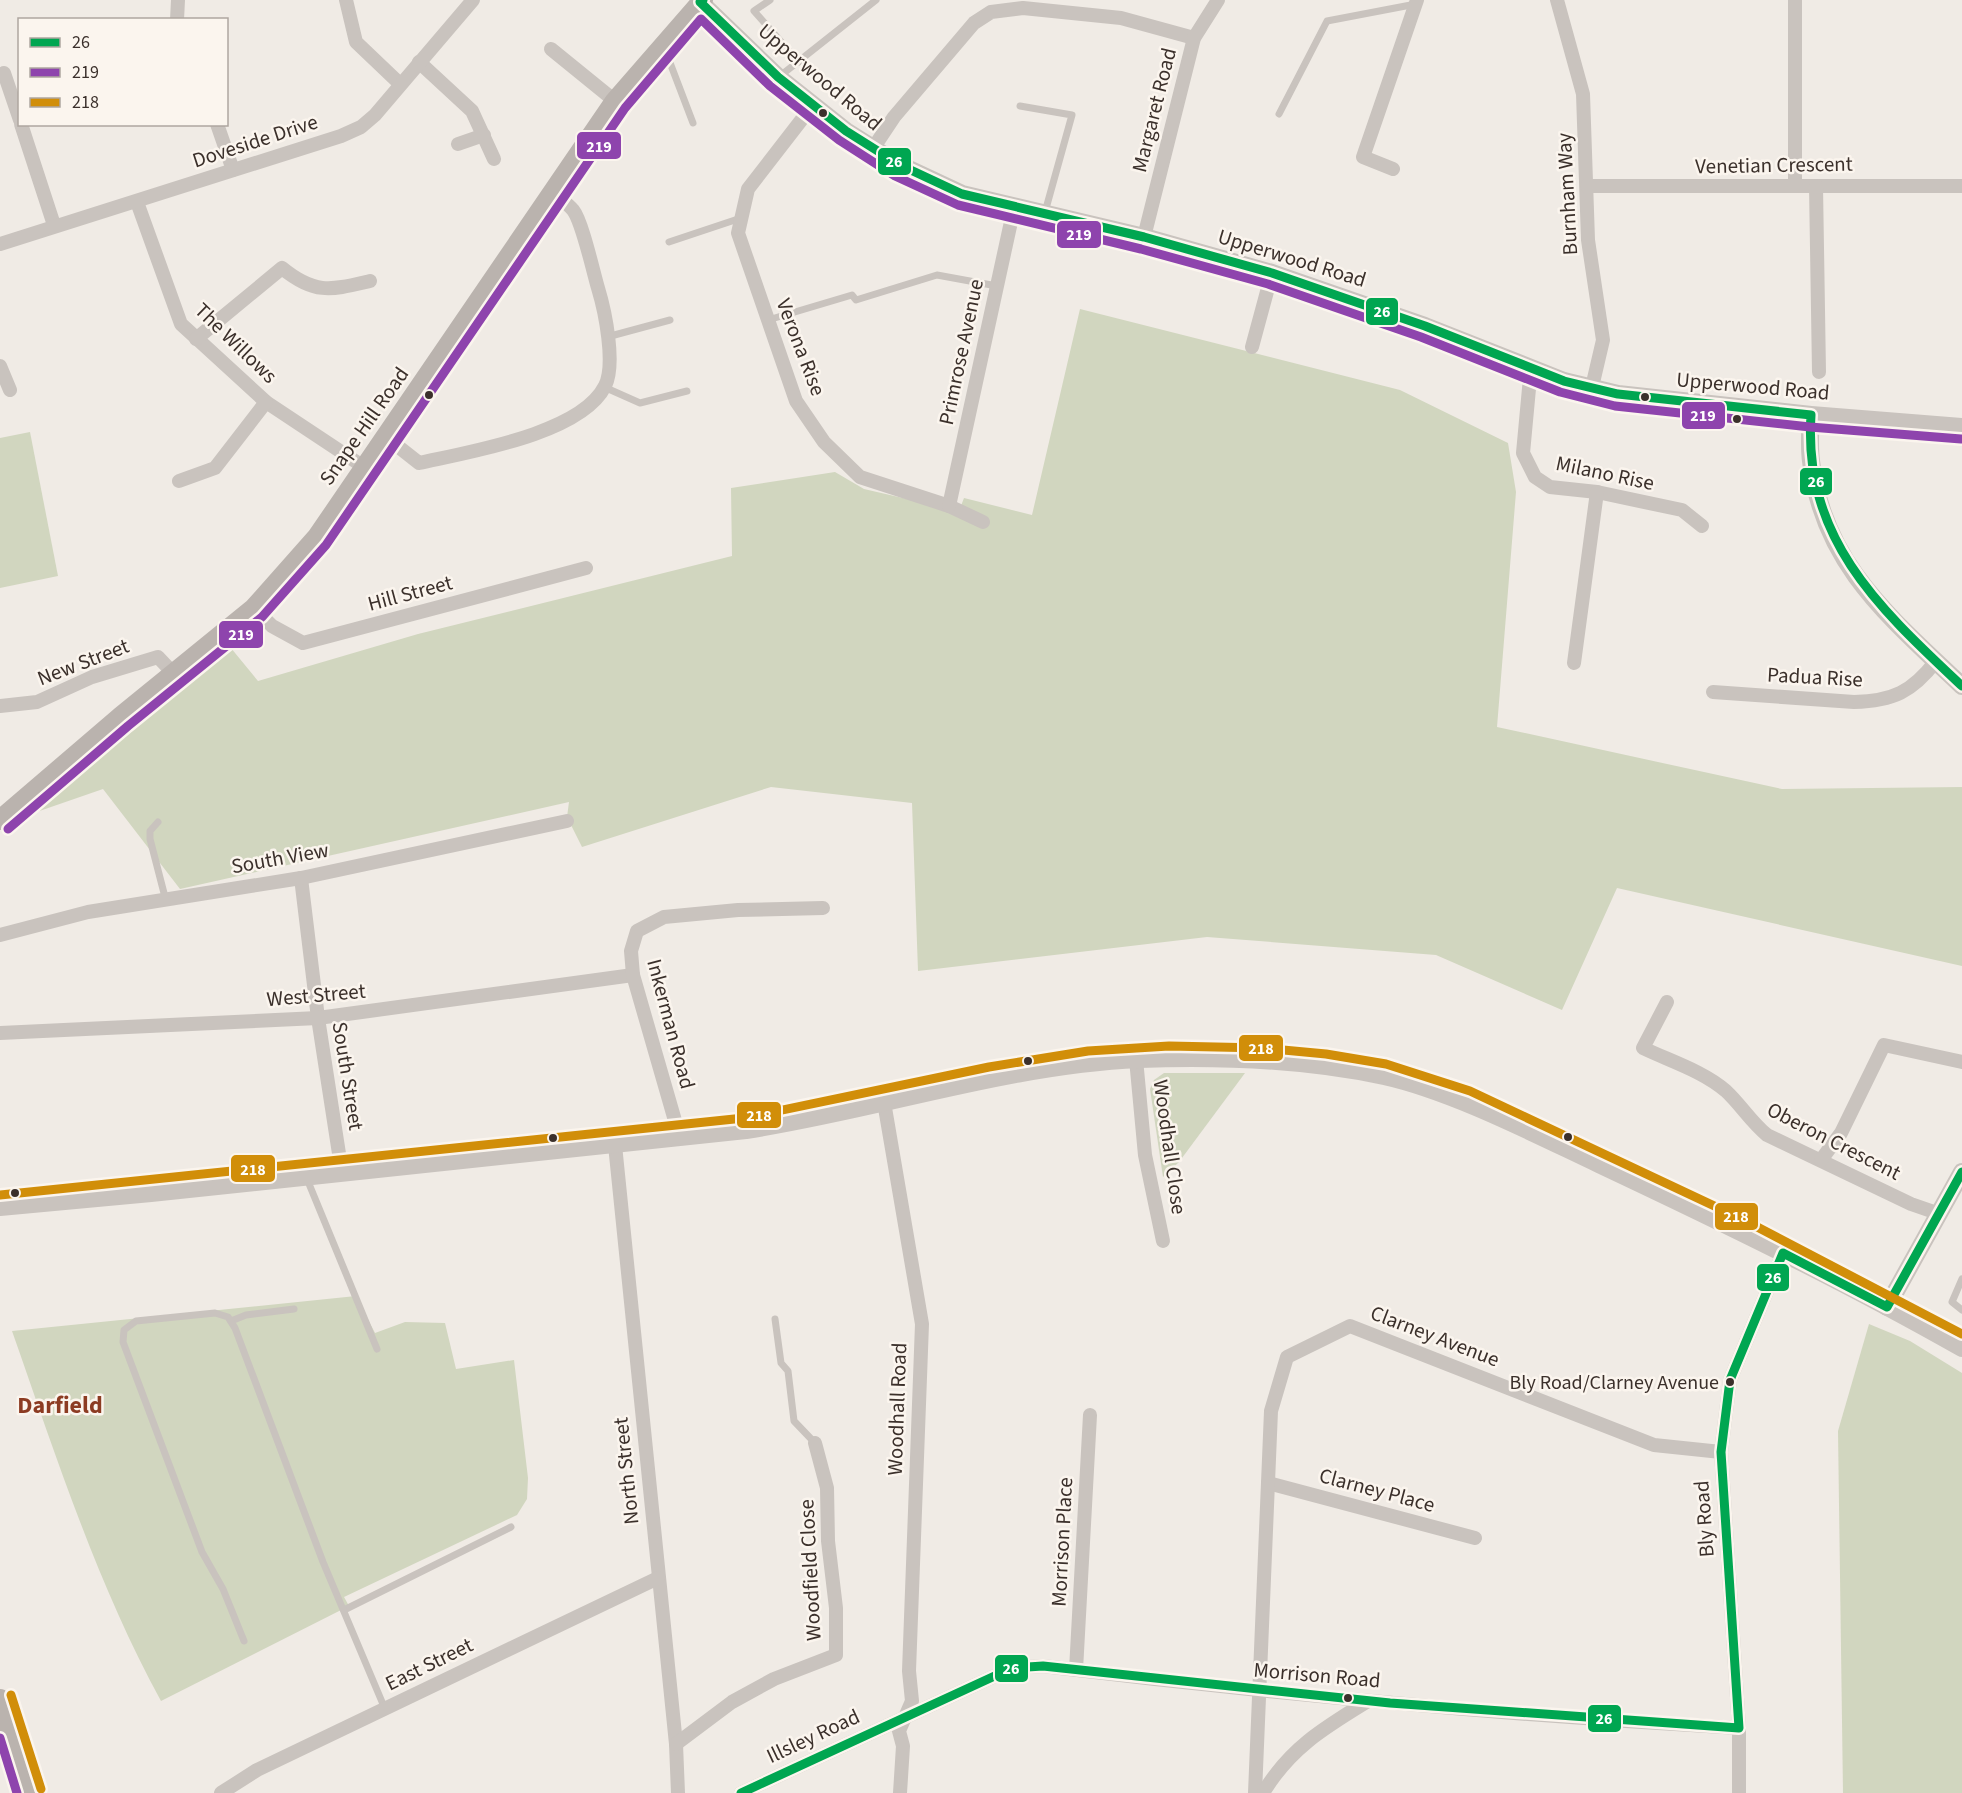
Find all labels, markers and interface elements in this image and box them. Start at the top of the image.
street label: Upperwood Road [751,16,889,138]
legend [18,18,228,126]
text: 26 [72,30,90,55]
street label: Margaret Road [1124,45,1184,175]
text: 219 [72,60,99,85]
text: 218 [72,90,99,115]
street label: Doveside Drive [188,107,322,175]
unlabelled marker [817,107,829,119]
line badge: 219 [576,131,622,160]
street label: Burnham Way [1549,132,1585,256]
text: 219 [586,136,612,158]
line badge: 26 [877,147,912,176]
street label: Venetian Crescent [1695,149,1853,181]
text: 26 [886,151,902,173]
line badge: 219 [1056,220,1102,249]
street label: Upperwood Road [1214,221,1370,295]
text: 219 [1066,224,1092,246]
street label: Primrose Avenue [931,276,991,428]
street label: Verona Rise [769,294,833,400]
street label: The Willows [188,296,284,390]
line badge: 26 [1365,297,1399,326]
text: 26 [1374,301,1390,323]
street label: Snape Hill Road [312,361,416,491]
street label: Upperwood Road [1675,364,1831,408]
unlabelled marker [423,389,435,401]
unlabelled marker [1639,391,1651,403]
line badge: 219 [1681,401,1726,430]
text: 219 [1690,405,1716,427]
unlabelled marker [1731,413,1743,425]
street label: Milano Rise [1553,448,1657,498]
line badge: 26 [1799,467,1833,496]
text: 26 [1808,471,1824,493]
street label: Hill Street [364,567,456,619]
line badge: 219 [218,620,264,649]
text: 219 [228,624,254,646]
street label: New Street [33,631,133,693]
street label: Padua Rise [1766,660,1864,694]
street label: South View [229,835,331,881]
street label: Inkerman Road [639,956,703,1092]
street label: West Street [265,976,367,1014]
street label: South Street [325,1020,371,1132]
line badge: 218 [1238,1034,1284,1062]
text: 218 [1248,1038,1274,1060]
unlabelled marker [1022,1055,1034,1067]
street label: Woodhall Close [1146,1078,1194,1216]
street label: Oberon Crescent [1762,1094,1906,1188]
line badge: 218 [736,1101,782,1129]
text: 218 [746,1105,772,1127]
unlabelled marker [1562,1131,1574,1143]
unlabelled marker [547,1132,559,1144]
line badge: 218 [230,1154,276,1183]
text: 218 [240,1159,266,1181]
unlabelled marker [9,1187,21,1199]
line badge: 218 [1714,1202,1759,1231]
text: 218 [1723,1206,1749,1228]
line badge: 26 [1756,1263,1790,1292]
text: 26 [1765,1267,1781,1289]
street label: Clarney Avenue [1366,1298,1504,1374]
street label: Woodhall Road [880,1342,914,1476]
place label: Bly Road/Clarney Avenue [1510,1369,1719,1397]
marker: Bly Road/Clarney Avenue [1724,1376,1736,1388]
district label: Darfield [17,1388,103,1423]
street label: North Street [605,1416,647,1526]
street label: Clarney Place [1316,1460,1438,1520]
street label: Morrison Place [1044,1476,1080,1608]
street label: Bly Road [1686,1480,1722,1558]
street label: Woodfield Close [791,1498,829,1642]
street label: East Street [380,1630,478,1698]
line badge: 26 [994,1654,1029,1683]
street label: Morrison Road [1252,1655,1382,1695]
text: 26 [1003,1658,1019,1680]
unlabelled marker [1342,1692,1354,1704]
street label: Illsley Road [761,1701,865,1771]
line badge: 26 [1587,1704,1622,1733]
text: 26 [1596,1708,1612,1730]

